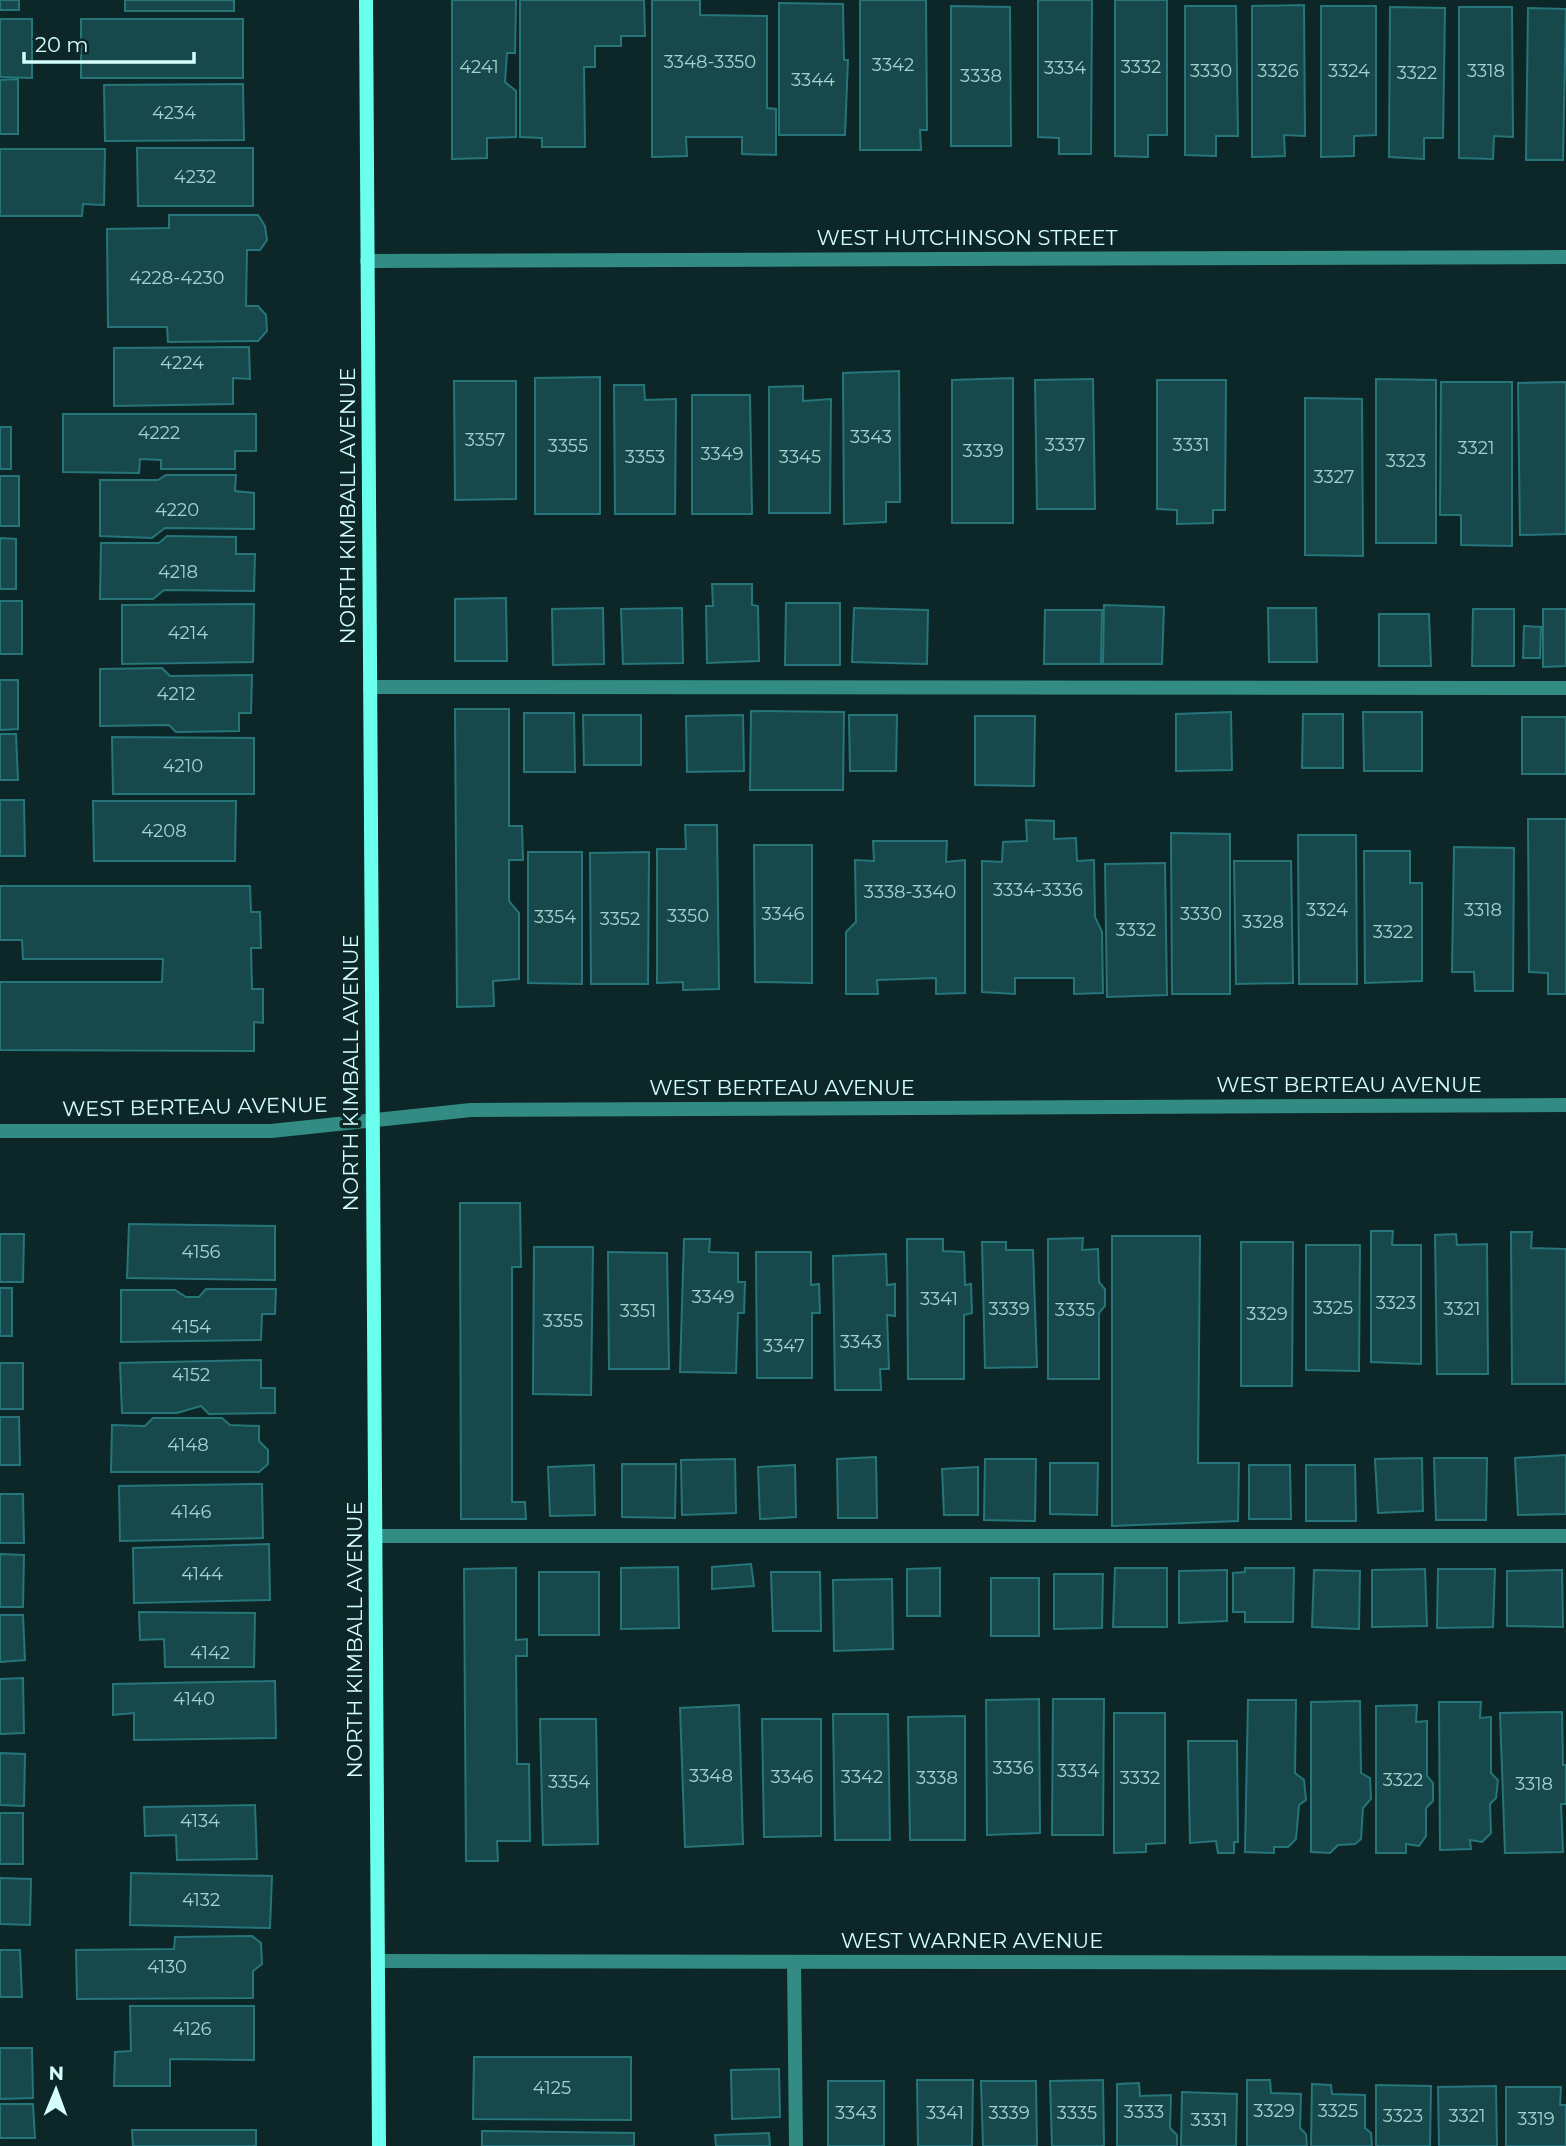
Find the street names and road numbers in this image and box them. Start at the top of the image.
street label: WEST HUTCHINSON STREET [816,225,1118,250]
street label: NORTH KIMBALL AVENUE [335,367,360,645]
street label: NORTH KIMBALL AVENUE [338,934,363,1212]
street label: WEST BERTEAU AVENUE [1216,1072,1482,1097]
street label: WEST BERTEAU AVENUE [649,1075,915,1100]
street label: WEST BERTEAU AVENUE [62,1092,328,1121]
street label: NORTH KIMBALL AVENUE [342,1501,367,1779]
street label: WEST WARNER AVENUE [841,1928,1103,1953]

